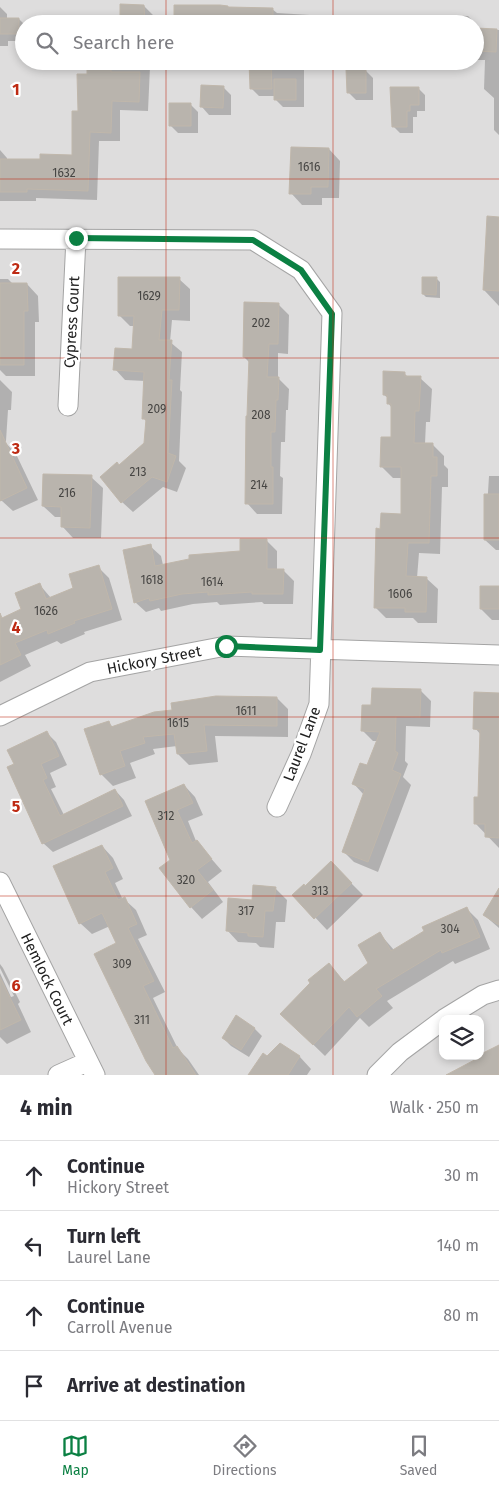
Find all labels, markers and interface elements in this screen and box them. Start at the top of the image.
search box [15,15,484,70]
icon: search [33,29,61,57]
text: Search here [73,31,174,54]
text: 1 [12,80,20,99]
house number: 1616 [298,160,320,174]
house number: 1632 [52,166,76,180]
route end [65,227,88,250]
text: 2 [12,259,20,278]
street label: Cypress Court [61,275,83,368]
house number: 1629 [137,289,161,303]
house number: 202 [252,316,270,330]
house number: 209 [148,402,166,416]
house number: 208 [251,408,271,422]
text: 3 [11,439,20,458]
house number: 213 [130,465,146,479]
house number: 214 [250,478,268,492]
house number: 216 [58,486,76,500]
house number: 1618 [141,573,164,587]
house number: 1614 [201,575,224,589]
house number: 1606 [388,587,412,601]
house number: 1626 [34,604,58,618]
text: 4 [11,618,21,637]
route start [215,635,238,658]
street label: Hickory Street [105,642,203,678]
house number: 1611 [235,704,257,718]
street label: Laurel Lane [280,704,324,784]
house number: 1615 [167,716,189,730]
text: 5 [12,797,21,816]
house number: 312 [158,809,174,823]
house number: 320 [177,873,196,887]
house number: 313 [312,884,328,898]
house number: 317 [238,904,254,918]
house number: 304 [440,922,460,936]
street label: Hemlock Court [17,930,77,1028]
house number: 309 [113,957,131,971]
text: 6 [11,976,21,995]
house number: 311 [134,1013,150,1027]
map controls [439,1015,484,1060]
button: layers [439,1015,484,1060]
text: 4 min [20,1095,73,1121]
text: Walk · 250 m [390,1098,479,1117]
text: Continue [67,1155,145,1178]
icon: ahead [20,1162,48,1190]
text: 30 m [444,1166,479,1185]
text: Hickory Street [67,1178,169,1197]
text: Turn left [67,1225,141,1248]
icon: left [20,1232,48,1260]
text: 140 m [437,1236,479,1255]
text: Laurel Lane [67,1248,151,1267]
text: Continue [67,1295,145,1318]
icon: ahead [20,1302,48,1330]
text: 80 m [443,1306,479,1325]
text: Carroll Avenue [67,1318,172,1337]
icon: arrive [20,1372,48,1400]
text: Arrive at destination [67,1374,246,1397]
tab: Map [61,1432,89,1479]
tab: Directions [212,1432,277,1479]
tab: Saved [400,1432,438,1479]

